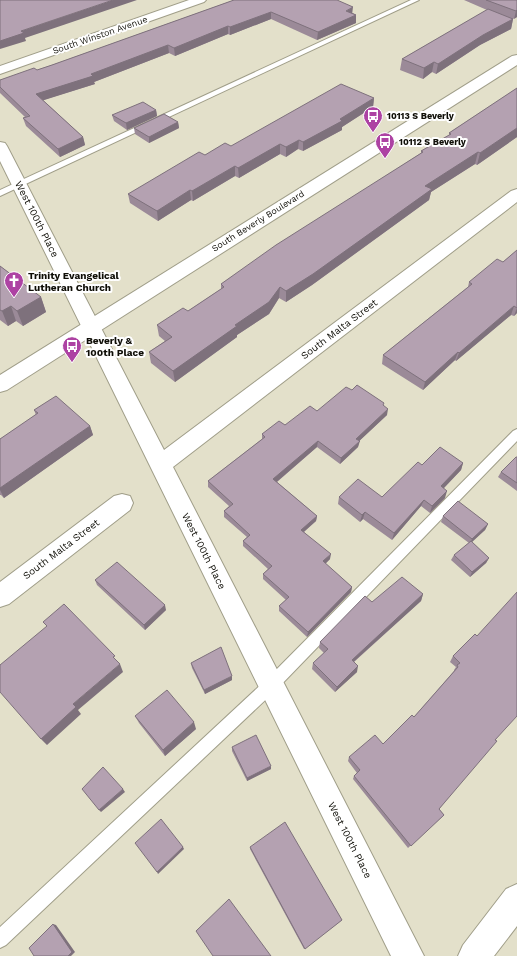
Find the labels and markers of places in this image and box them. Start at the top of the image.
bus stop icon: 10113 S Beverly [362,105,384,133]
place label: 10113 S Beverly [387,111,455,121]
bus stop icon: 10112 S Beverly [374,131,396,159]
place label: 10112 S Beverly [399,137,467,147]
church icon: Trinity Evangelical Lutheran Church [3,270,25,298]
place label: Trinity Evangelical Lutheran Church [28,270,120,293]
bus stop icon: Beverly & 100th Place [61,335,83,363]
place label: Beverly & 100th Place [86,335,144,358]

